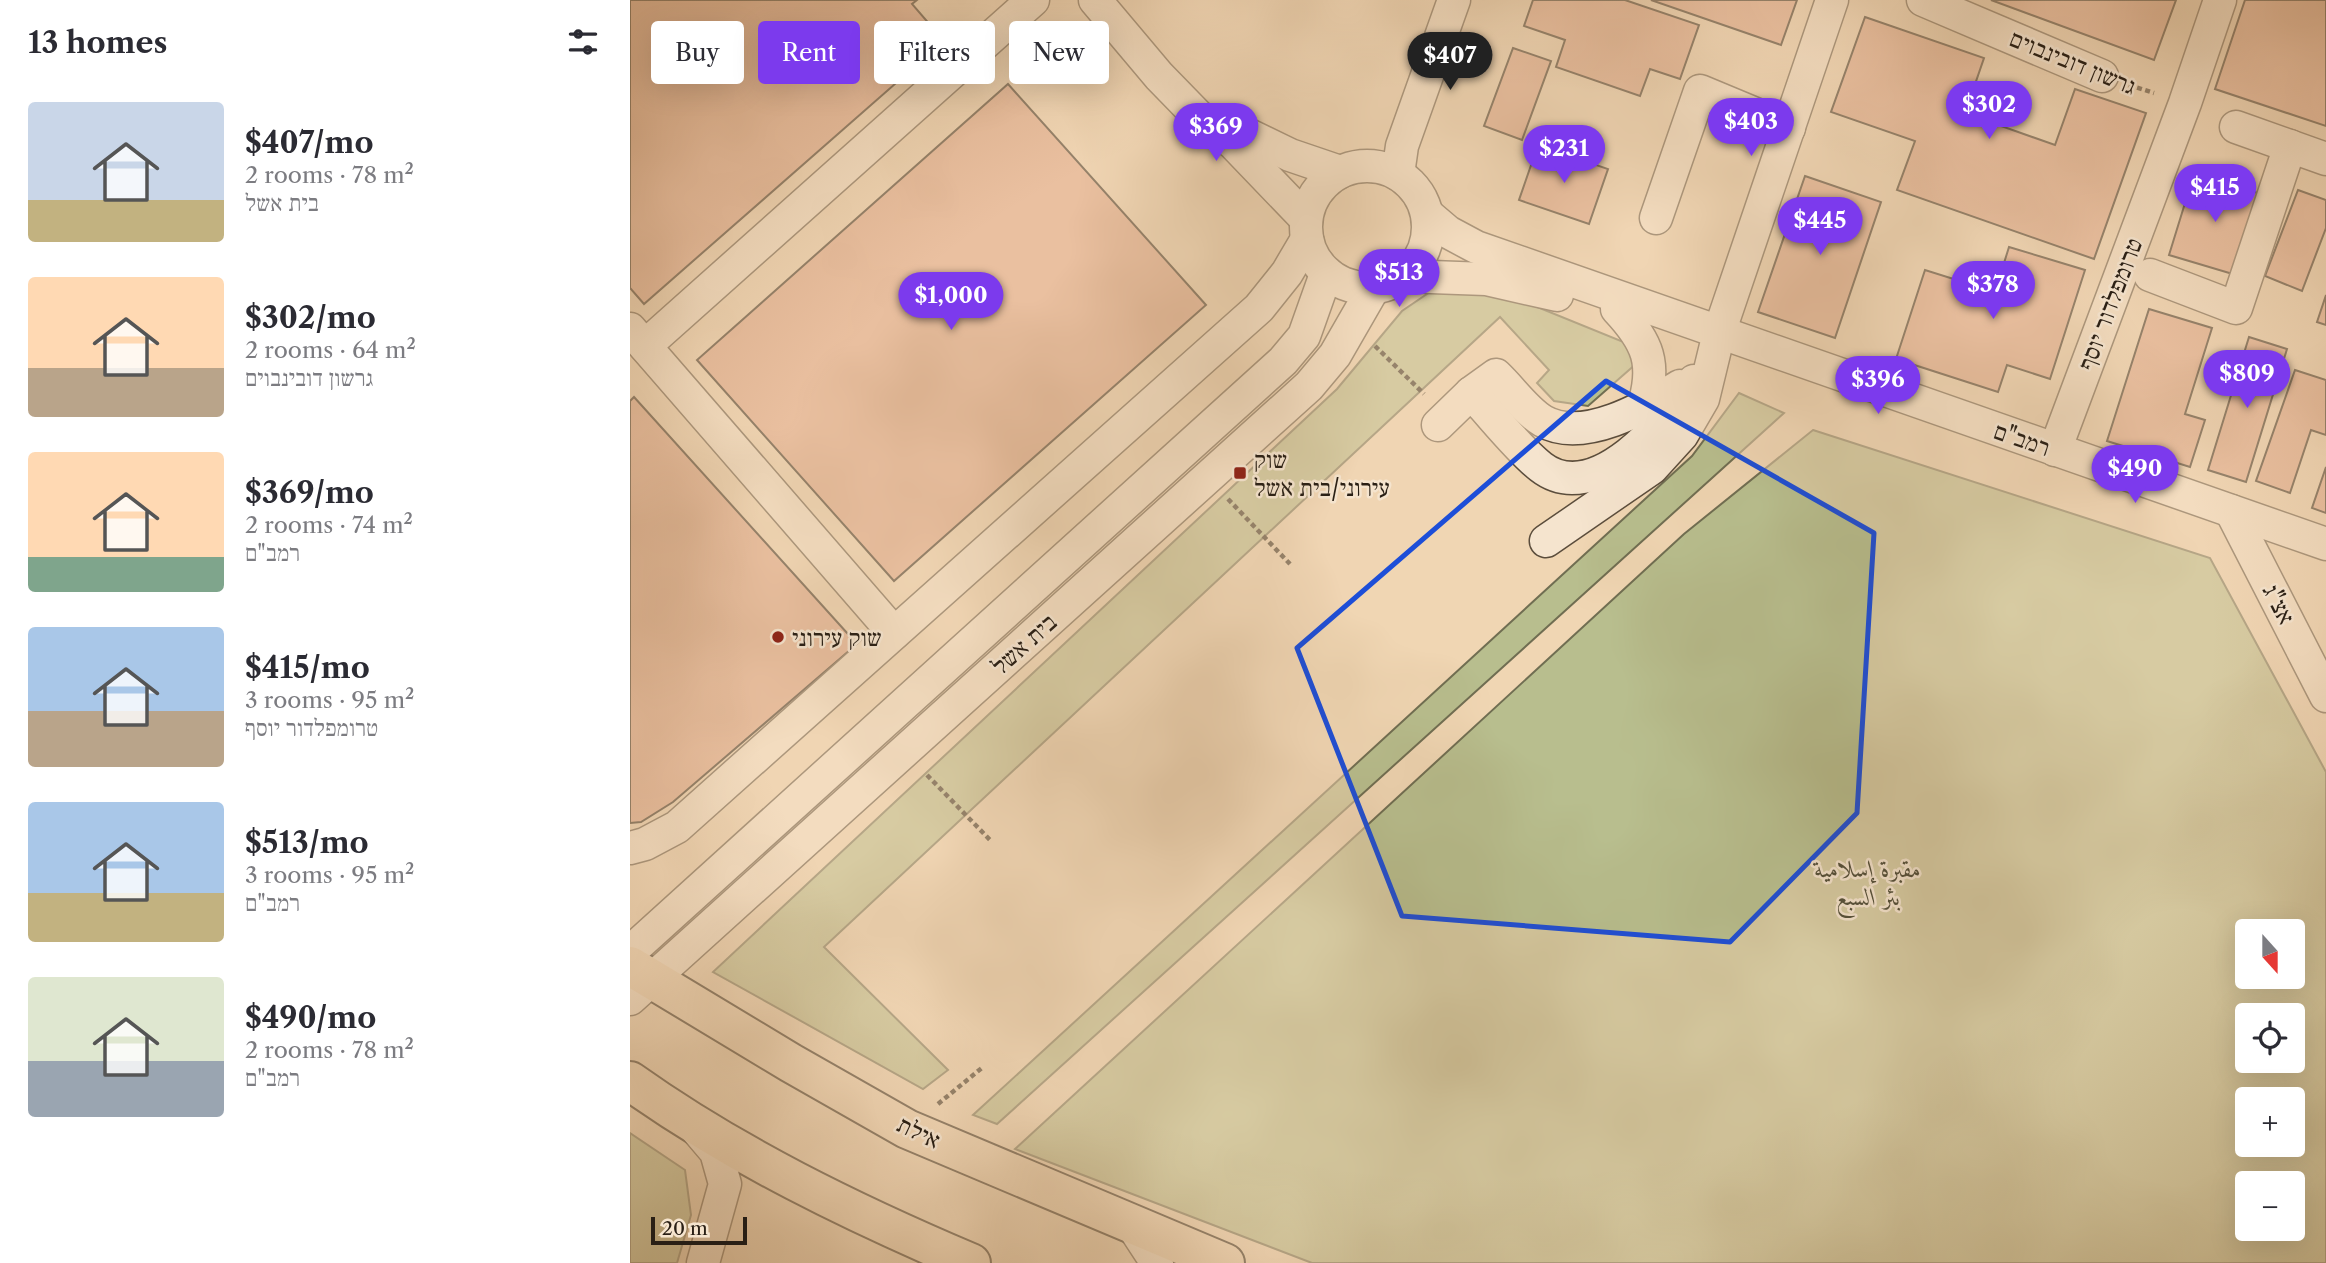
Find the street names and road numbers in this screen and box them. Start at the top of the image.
street label: גרשון דובינבוים [2006,23,2140,101]
street label: טרומפלדור יוסף [2072,234,2148,374]
street label: רמב"ם [1990,416,2054,462]
street label: אצ"ג [2257,579,2301,629]
street label: בית אשל [986,607,1062,681]
street label: אילת [893,1109,945,1155]

